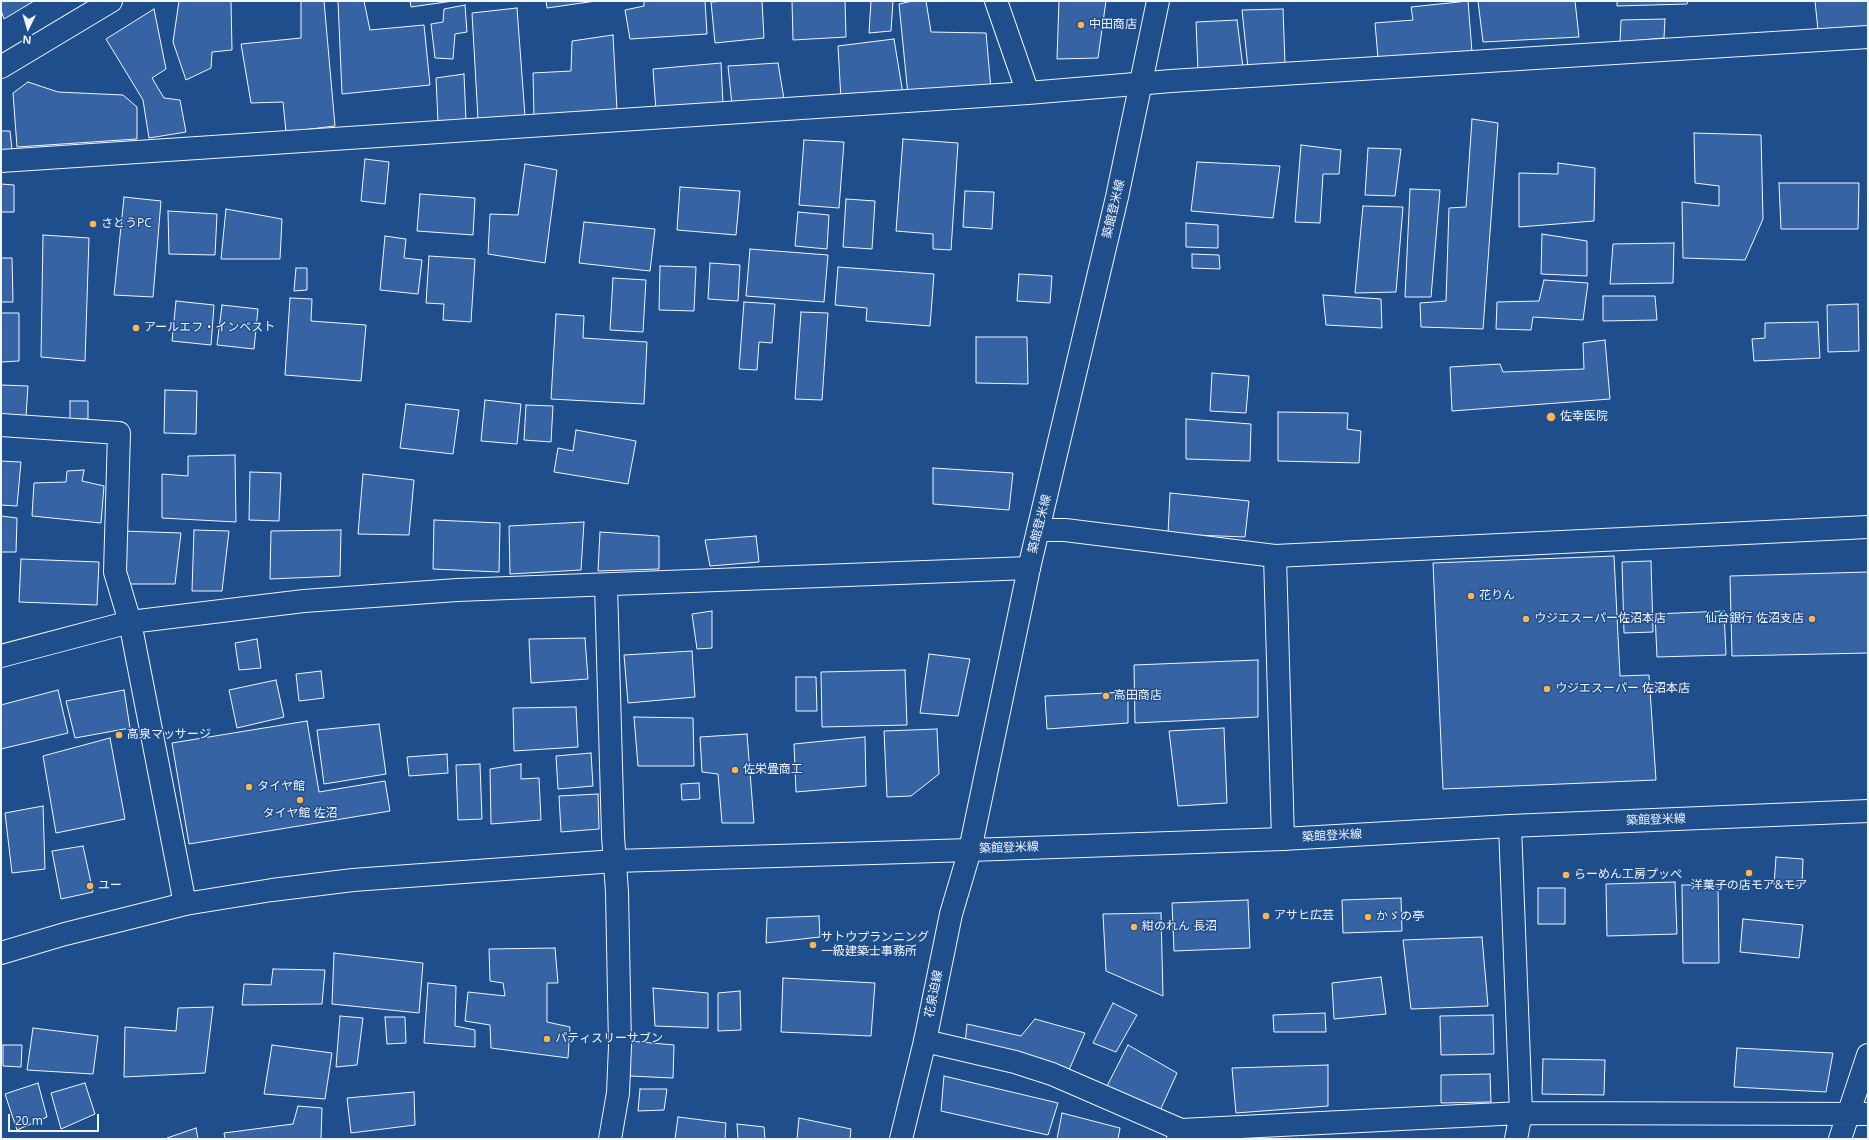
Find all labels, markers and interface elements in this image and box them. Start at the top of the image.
north arrow [8,8,48,48]
place label: 中田商店 [1089,18,1137,32]
marker: 中田商店 [1076,20,1086,30]
text: N [22,33,32,48]
street label: 築館登米線 [1100,178,1128,240]
place label: さとうPC [101,217,152,231]
marker: さとうPC [88,219,98,229]
place label: アールエフ・インベスト [144,321,275,335]
marker: アールエフ・インベスト [131,323,141,333]
place label: 佐幸医院 [1560,410,1608,424]
marker: 佐幸医院 [1545,411,1557,423]
street label: 築館登米線 [1026,493,1054,555]
place label: 花りん [1479,589,1515,603]
marker: 花りん [1466,591,1476,601]
place label: ウジエスーパー佐沼本店 [1534,612,1666,626]
place label: 仙台銀行 佐沼支店 [1705,612,1804,626]
marker: ウジエスーパー佐沼本店 [1521,614,1531,624]
marker: 仙台銀行 佐沼支店 [1807,614,1817,624]
place label: ウジエスーパー 佐沼本店 [1555,682,1690,696]
marker: ウジエスーパー 佐沼本店 [1542,684,1552,694]
place label: 高田商店 [1114,689,1162,703]
marker: 高田商店 [1101,691,1111,701]
place label: 高泉マッサージ [127,728,211,742]
marker: 高泉マッサージ [114,730,124,740]
place label: 佐栄畳商工 [743,763,803,777]
marker: 佐栄畳商工 [730,765,740,775]
place label: タイヤ館 [257,780,305,794]
marker: タイヤ館 [244,782,254,792]
marker: タイヤ館 佐沼 [295,795,305,805]
place label: タイヤ館 佐沼 [262,807,338,821]
street label: 築館登米線 [1626,812,1686,828]
street label: 築館登米線 [1302,827,1362,845]
street label: 築館登米線 [979,840,1039,856]
place label: らーめん工房プッぺ [1574,868,1682,882]
marker: 洋菓子の店モア&モア [1744,868,1754,878]
marker: らーめん工房プッぺ [1561,870,1571,880]
place label: ユー [98,879,122,893]
place label: 洋菓子の店モア&モア [1691,879,1807,893]
marker: ユー [85,881,95,891]
place label: アサヒ広芸 [1274,909,1334,923]
place label: かゞの亭 [1376,910,1424,924]
marker: アサヒ広芸 [1261,911,1271,921]
marker: かゞの亭 [1363,912,1373,922]
place label: 紺のれん 長沼 [1142,920,1217,934]
marker: 紺のれん 長沼 [1129,922,1139,932]
place label: サトウプランニング 一級建築士事務所 [821,931,929,959]
marker: サトウプランニング 一級建築士事務所 [808,940,818,950]
street label: 花泉迫線 [922,969,946,1019]
place label: パティスリーサブン [555,1032,663,1046]
marker: パティスリーサブン [542,1034,552,1044]
scale bar [10,1106,101,1132]
text: 20 m [15,1112,43,1129]

